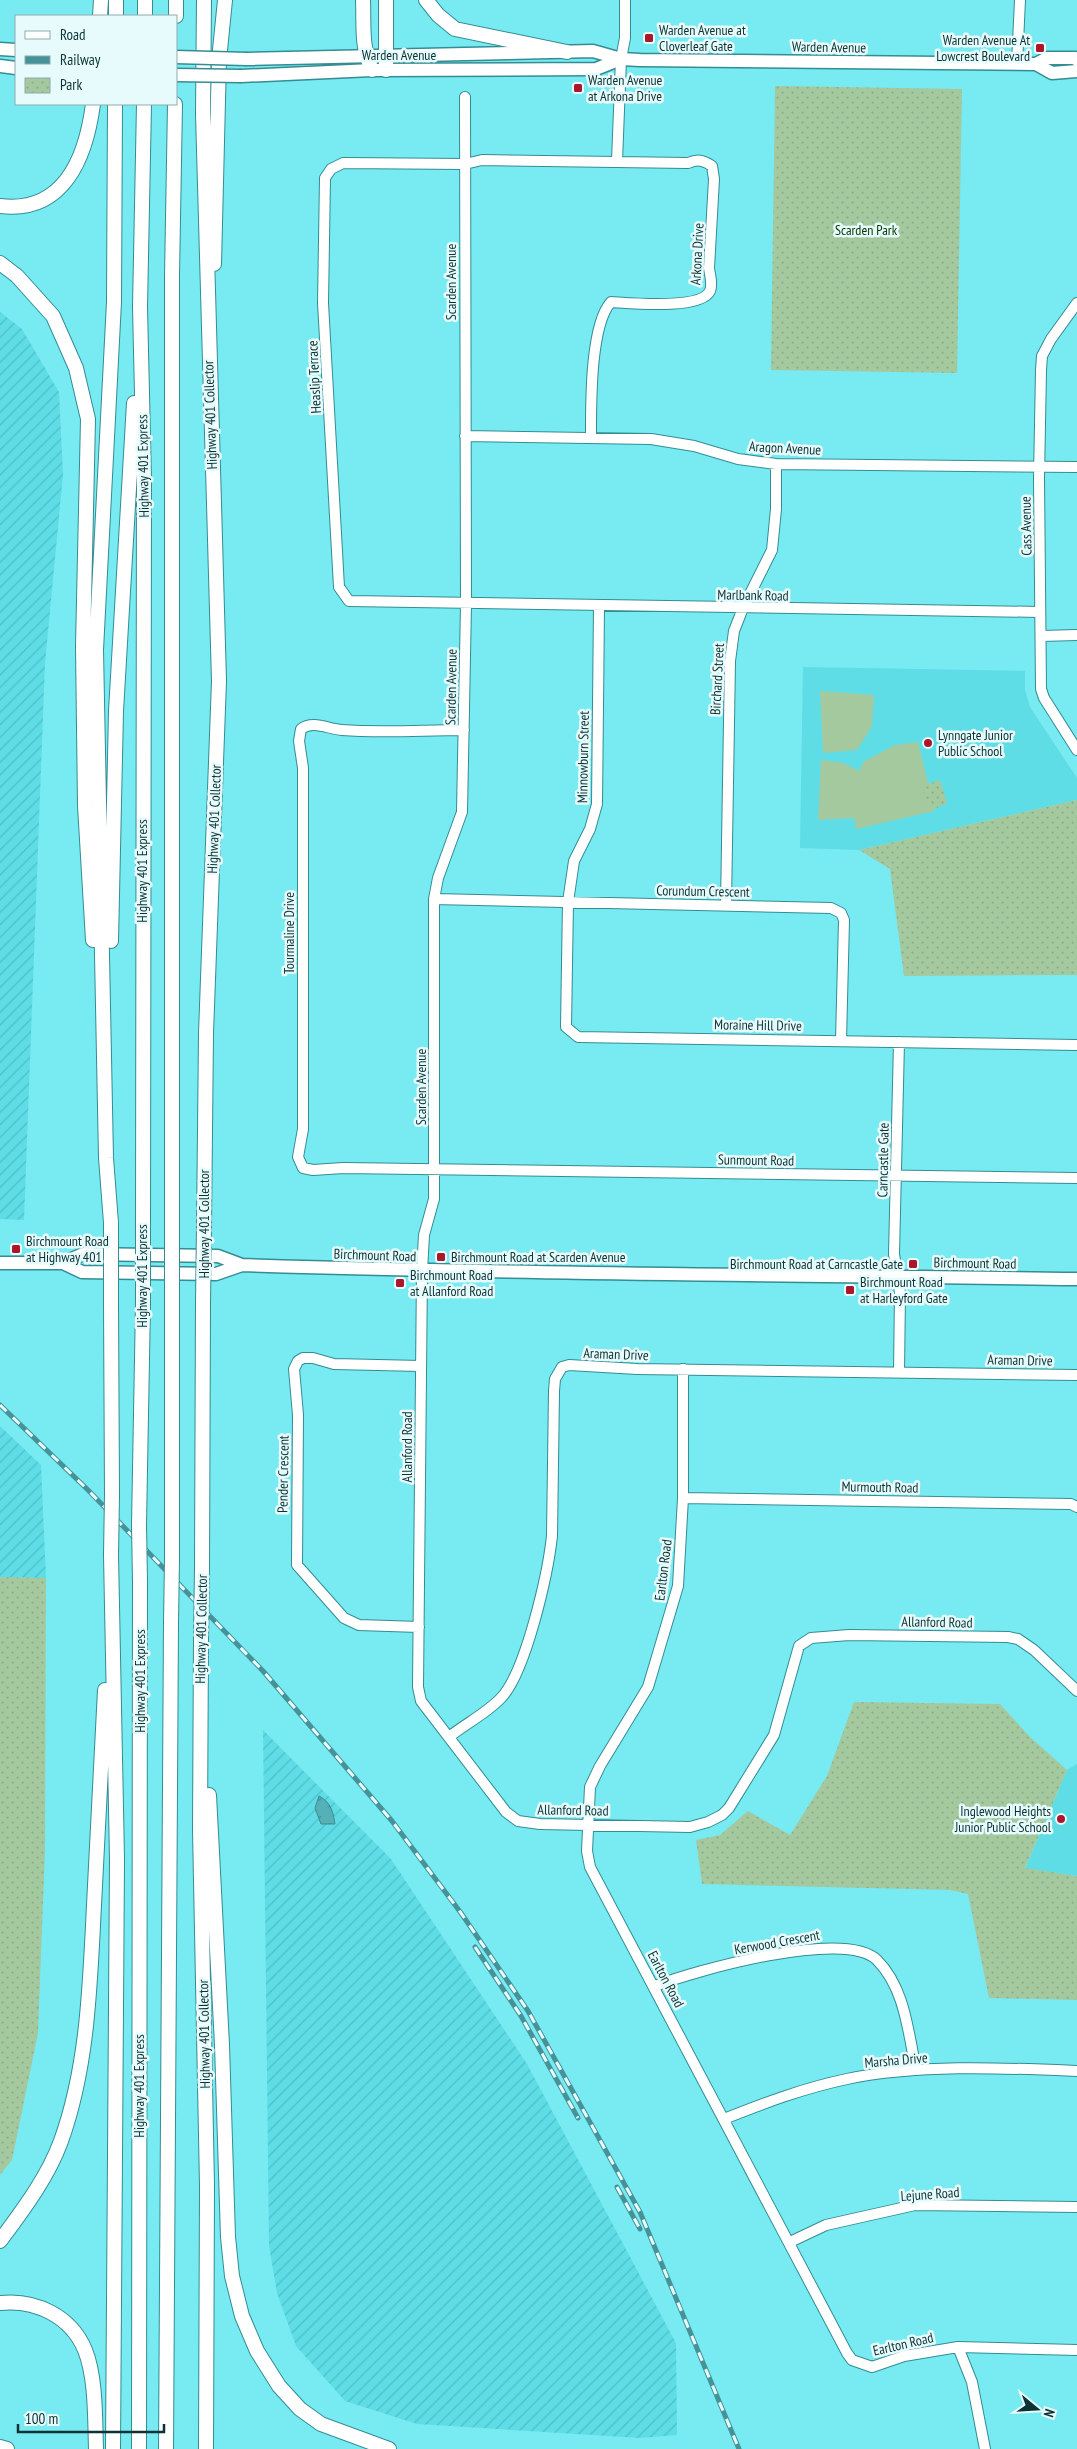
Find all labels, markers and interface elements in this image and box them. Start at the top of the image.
legend [15,15,178,105]
place label: Warden Avenue at Cloverleaf Gate [659,21,746,55]
text: Road [60,25,86,44]
place label: Warden Avenue At Lowcrest Boulevard [936,31,1030,65]
marker: Warden Avenue at Cloverleaf Gate [643,32,655,44]
street label: Warden Avenue [792,37,867,57]
marker: Warden Avenue At Lowcrest Boulevard [1034,42,1046,54]
street label: Warden Avenue [362,46,436,64]
text: Railway [60,50,101,69]
place label: Warden Avenue at Arkona Drive [588,71,663,105]
text: Park [60,75,82,94]
marker: Warden Avenue at Arkona Drive [572,82,584,94]
park label: Scarden Park [835,221,898,239]
street label: Arkona Drive [686,222,708,285]
street label: Scarden Avenue [442,244,460,320]
street label: Heaslip Terrace [303,340,325,414]
street label: Highway 401 Collector [199,360,221,470]
street label: Highway 401 Express [133,414,153,518]
street label: Aragon Avenue [748,437,822,459]
street label: Cass Avenue [1016,496,1036,556]
street label: Marlbank Road [717,585,789,605]
street label: Birchard Street [706,642,728,715]
street label: Scarden Avenue [441,648,461,725]
street label: Minnowburn Street [573,710,593,803]
place label: Lynngate Junior Public School [938,726,1013,760]
marker: Lynngate Junior Public School [922,737,934,749]
street label: Highway 401 Collector [203,764,225,874]
street label: Highway 401 Express [133,819,151,923]
street label: Corundum Crescent [656,881,750,901]
street label: Tourmaline Drive [280,892,298,974]
street label: Moraine Hill Drive [714,1015,802,1035]
street label: Scarden Avenue [412,1049,430,1125]
street label: Carncastle Gate [873,1122,893,1198]
street label: Sunmount Road [718,1150,794,1170]
street label: Highway 401 Collector [195,1169,213,1279]
street label: Highway 401 Express [133,1224,151,1328]
place label: Birchmount Road at Highway 401 [26,1232,109,1266]
marker: Birchmount Road at Highway 401 [10,1243,22,1255]
street label: Birchmount Road [333,1245,417,1265]
place label: Birchmount Road at Scarden Avenue [451,1248,626,1266]
marker: Birchmount Road at Scarden Avenue [435,1251,447,1263]
street label: Birchmount Road [933,1253,1017,1273]
place label: Birchmount Road at Carncastle Gate [730,1255,903,1273]
marker: Birchmount Road at Carncastle Gate [907,1258,919,1270]
place label: Birchmount Road at Allanford Road [410,1266,493,1300]
place label: Birchmount Road at Harleyford Gate [860,1273,948,1307]
marker: Birchmount Road at Allanford Road [394,1277,406,1289]
marker: Birchmount Road at Harleyford Gate [844,1284,856,1296]
street label: Araman Drive [583,1344,649,1364]
street label: Araman Drive [987,1350,1053,1370]
street label: Allanford Road [398,1411,416,1483]
street label: Pender Crescent [273,1435,293,1513]
street label: Murmouth Road [841,1477,919,1497]
street label: Earlton Road [650,1538,676,1602]
street label: Highway 401 Collector [191,1574,211,1684]
street label: Allanford Road [901,1612,973,1632]
street label: Highway 401 Express [131,1629,149,1733]
street label: Allanford Road [537,1800,609,1820]
place label: Inglewood Heights Junior Public School [954,1802,1052,1836]
marker: Inglewood Heights Junior Public School [1055,1813,1067,1825]
street label: Kerwood Crescent [733,1926,821,1958]
street label: Earlton Road [644,1948,688,2010]
street label: Highway 401 Collector [194,1979,214,2089]
street label: Highway 401 Express [130,2034,148,2138]
street label: Marsha Drive [864,2048,929,2072]
street label: Lejune Road [900,2183,960,2205]
street label: Earlton Road [871,2328,935,2360]
north arrow [1012,2384,1062,2434]
scale bar [18,2402,164,2434]
text: N [1040,2407,1059,2419]
text: 100 m [25,2409,58,2428]

